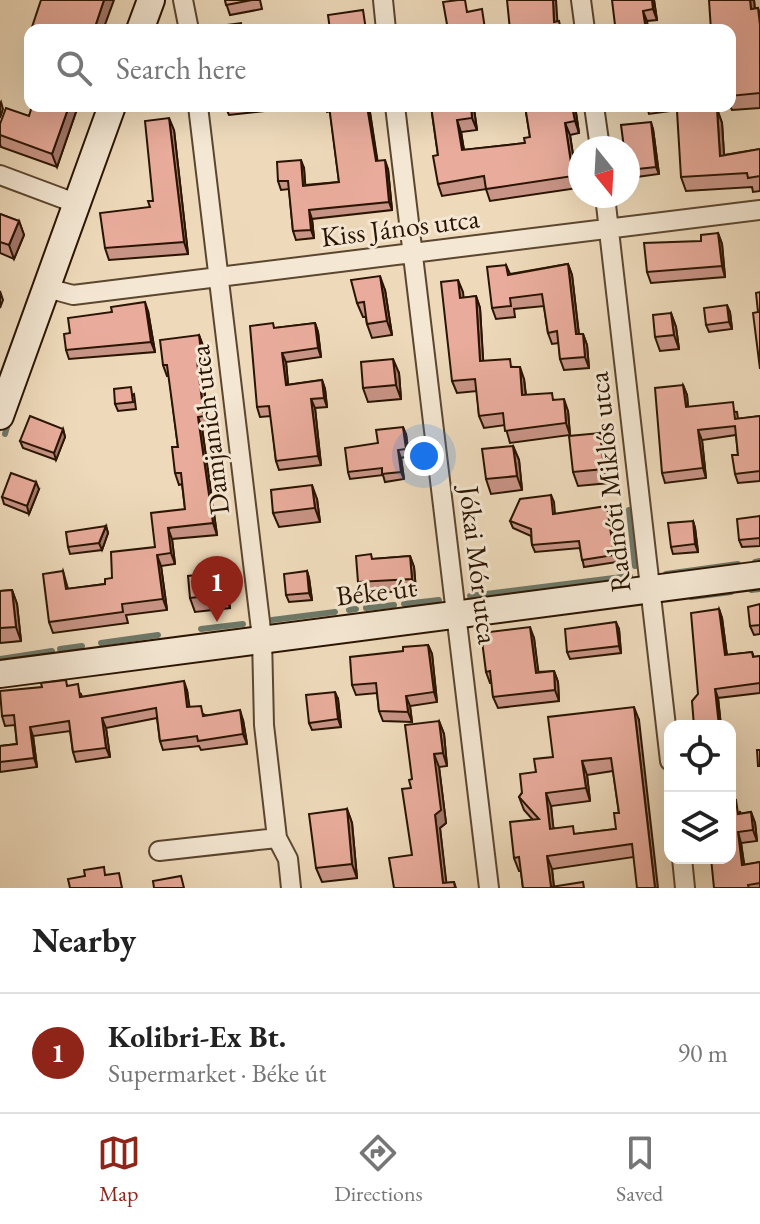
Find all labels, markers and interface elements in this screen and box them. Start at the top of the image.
search box [24,24,736,112]
icon: search [52,46,96,90]
text: Search here [116,49,246,88]
north arrow [568,136,640,208]
street label: Kiss János utca [319,199,482,255]
street label: Damjanich utca [181,342,237,517]
street label: Radnóti Miklós utca [579,369,638,594]
your location [404,436,444,476]
street label: Jókai Mór utca [451,482,507,647]
pin: 1 [191,556,243,622]
street label: Béke út [334,568,418,614]
map controls [664,720,736,864]
button: locate [664,720,736,792]
button: layers [664,792,736,864]
text: Nearby [32,918,136,962]
text: Kolibri-Ex Bt. [108,1017,286,1056]
text: 1 [51,1036,65,1070]
text: 90 m [678,1036,728,1070]
text: Supermarket · Béke út [108,1056,326,1090]
tab: Map [97,1131,141,1208]
tab: Directions [334,1131,423,1208]
tab: Saved [616,1131,663,1208]

